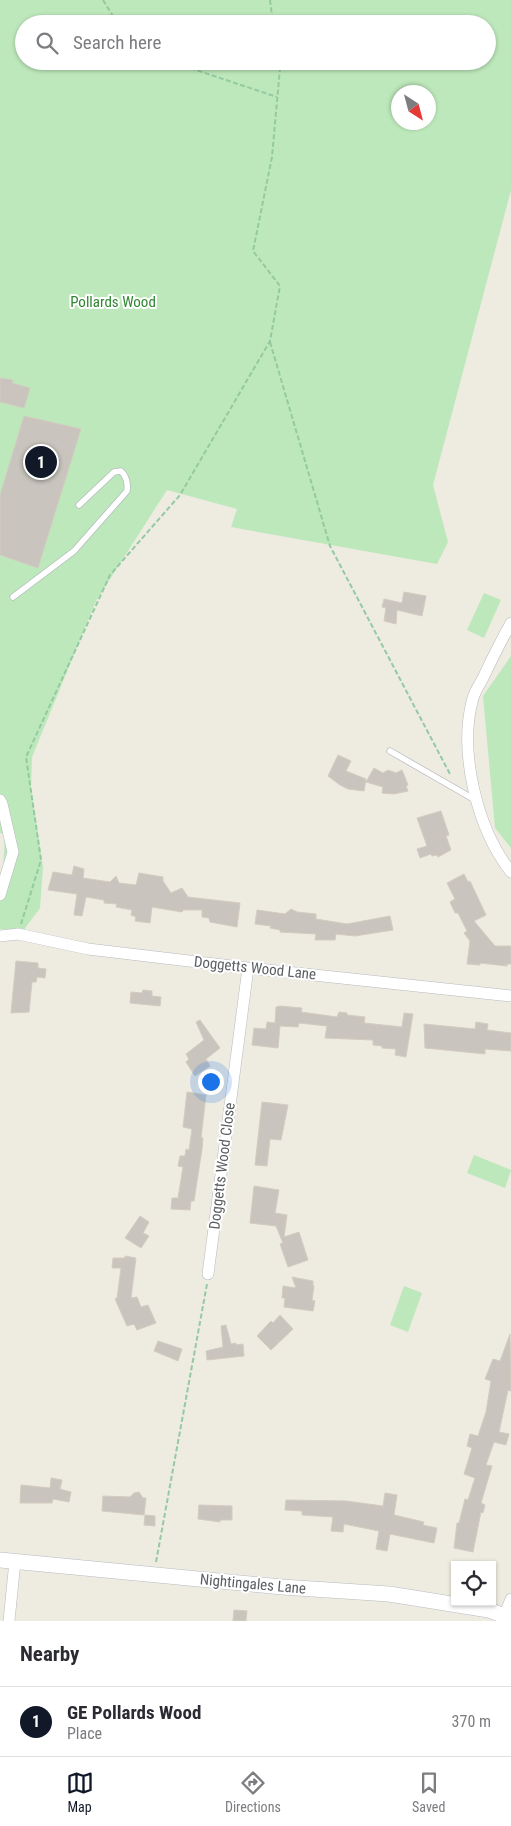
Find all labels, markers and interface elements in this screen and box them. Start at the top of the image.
search box [15,15,496,70]
icon: search [33,29,61,57]
text: Search here [73,31,161,54]
north arrow [391,85,436,130]
park label: Pollards Wood [70,293,156,311]
pin: 1 [25,443,57,481]
street label: Doggetts Wood Lane [193,953,317,983]
your location [198,1069,224,1095]
street label: Doggetts Wood Close [205,1102,239,1230]
map controls [451,1561,496,1606]
button: locate [451,1561,496,1606]
street label: Nightingales Lane [199,1570,307,1598]
text: Nearby [20,1642,79,1666]
text: GE Pollards Wood [67,1701,201,1724]
text: 1 [32,1712,40,1731]
text: 370 m [452,1712,491,1731]
text: Place [67,1724,102,1743]
tab: Map [66,1769,94,1815]
tab: Directions [225,1769,281,1815]
tab: Saved [412,1769,445,1815]

